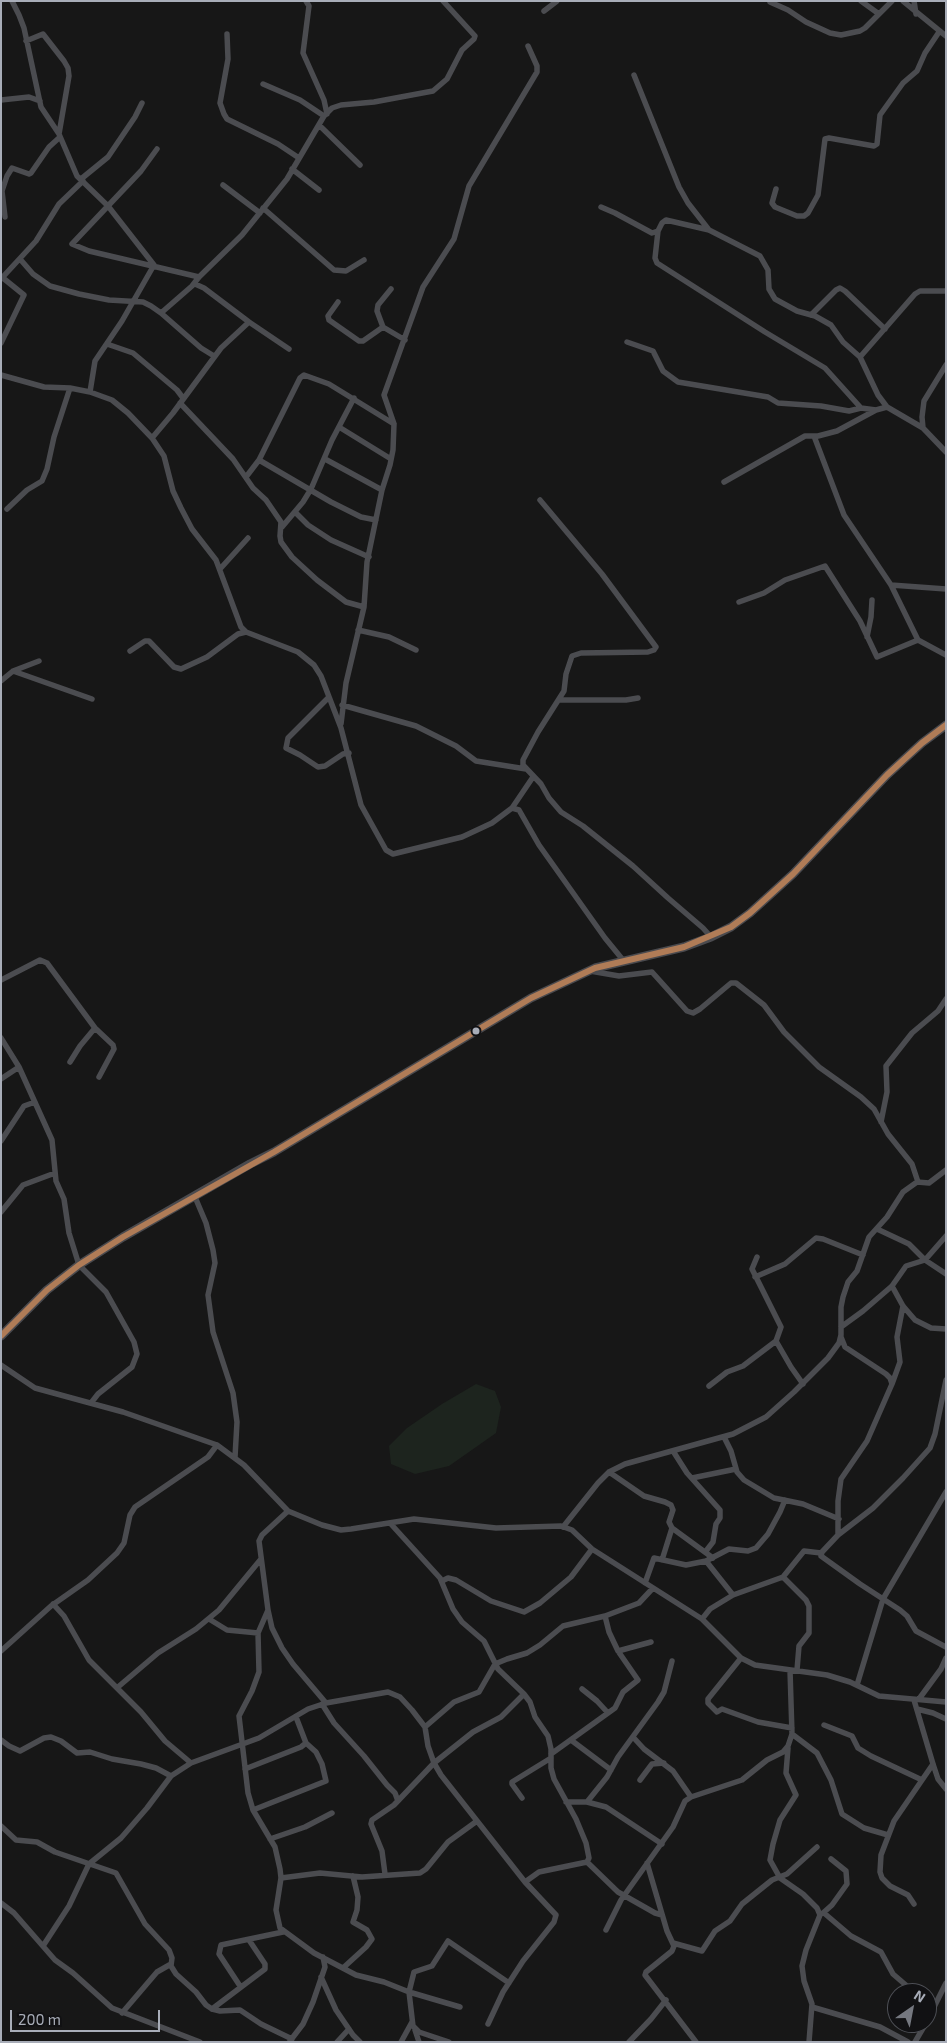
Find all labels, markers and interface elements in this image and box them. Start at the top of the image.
unlabelled marker [471,1026,481,1036]
north arrow [887,1983,937,2033]
text: N [911,1986,929,2006]
scale bar [12,2000,162,2032]
text: 200 m [18,2010,61,2028]

